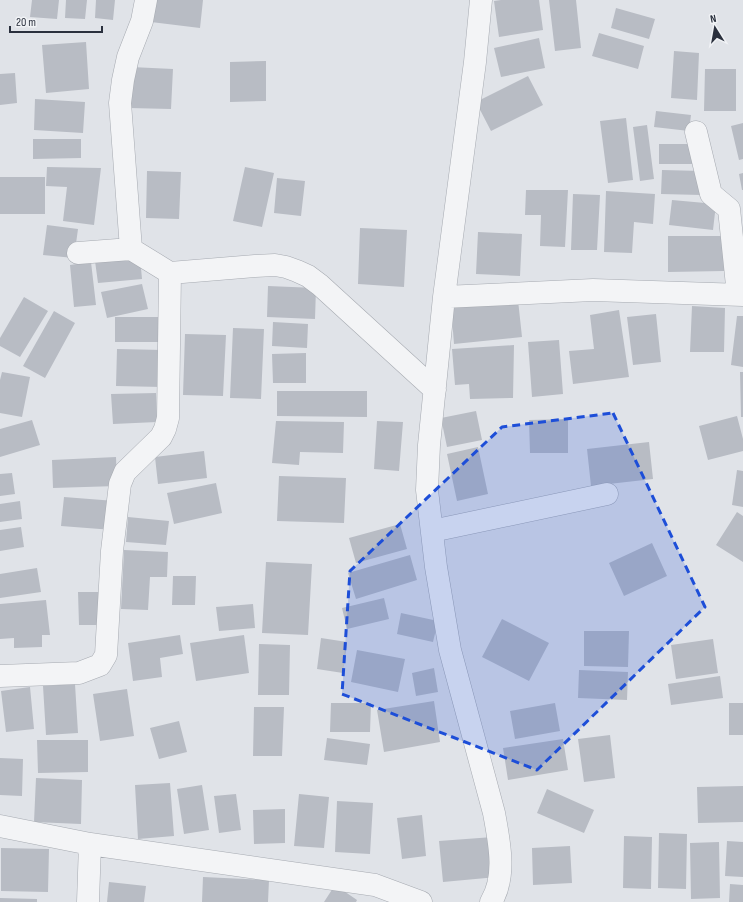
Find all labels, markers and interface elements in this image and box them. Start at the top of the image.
scale bar [10,8,102,34]
north arrow [695,8,735,48]
text: N [709,12,717,26]
text: 20 m [16,15,36,30]

